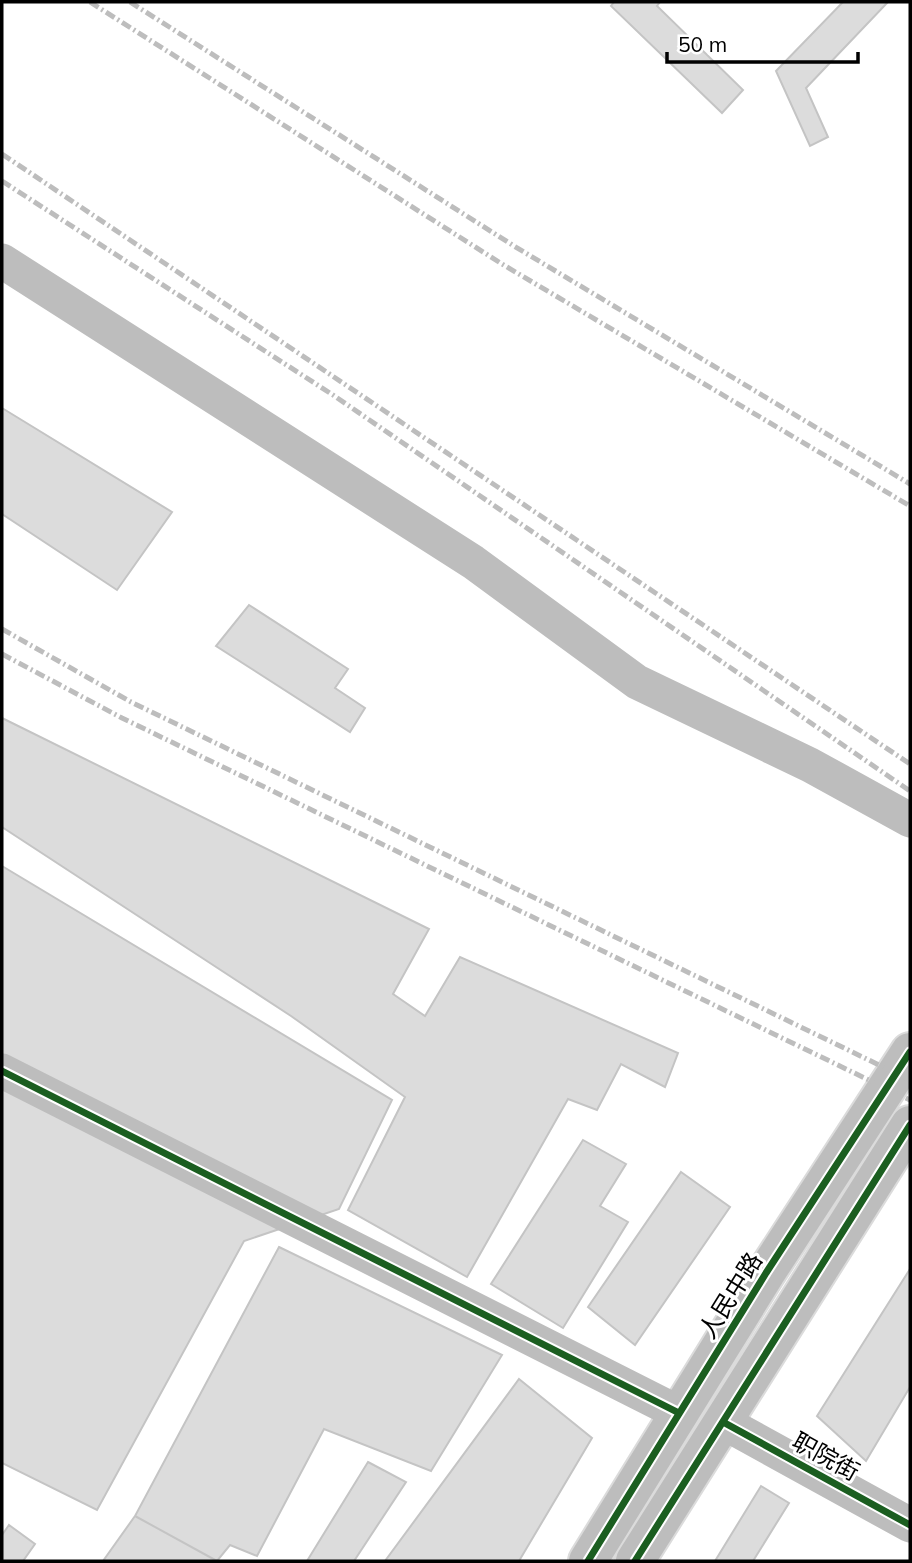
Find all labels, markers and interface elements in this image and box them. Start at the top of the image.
scale bar [667,21,858,65]
text: 50 m [678,31,727,57]
street label: 人民中路 [692,1246,768,1344]
street label: 职院街 [787,1425,865,1487]

